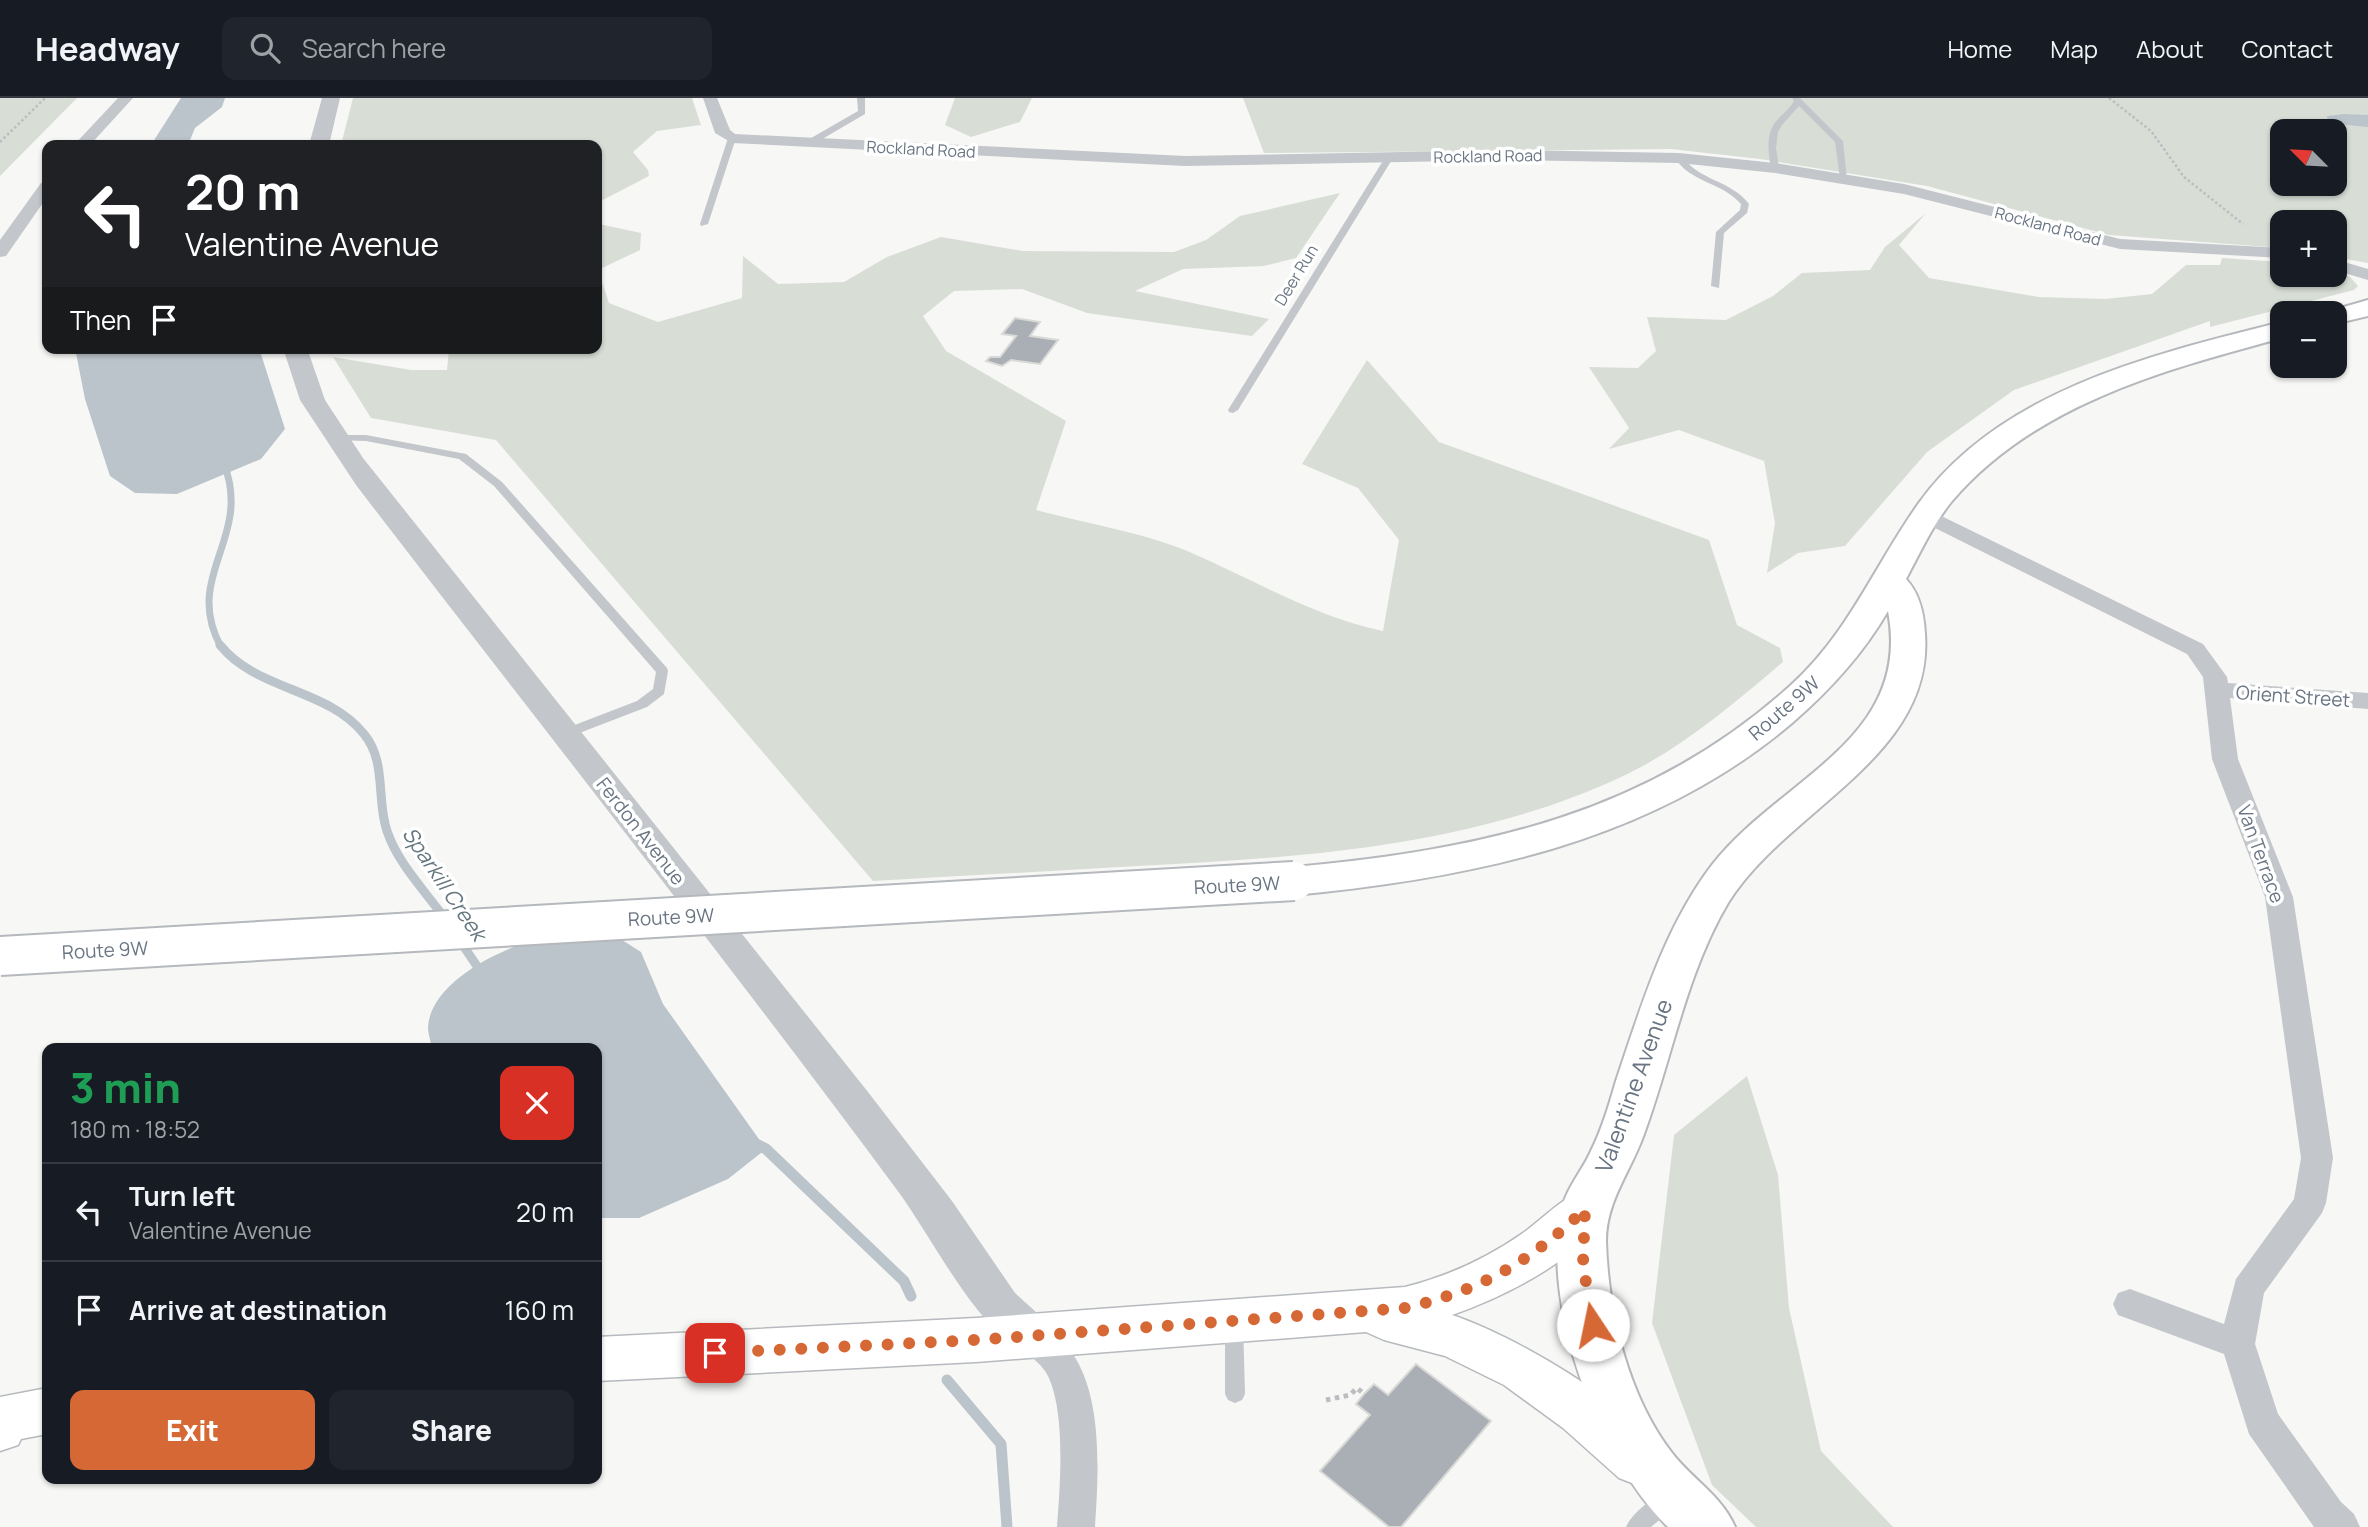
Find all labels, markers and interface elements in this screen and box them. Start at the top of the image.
search box [222,17,712,80]
text: Headway [35,26,180,71]
icon: search [246,29,284,67]
text: Search here [302,30,446,66]
text: Home [1947,32,2012,65]
text: Map [2050,32,2098,65]
text: About [2136,32,2204,65]
text: Contact [2242,32,2333,65]
north arrow [2270,119,2347,196]
map controls [2270,119,2347,378]
street label: Rockland Road [866,135,976,163]
street label: Rockland Road [1433,144,1543,168]
text: 20 m [185,158,300,225]
icon: left [70,168,161,259]
street label: Rockland Road [1992,201,2104,251]
button: + [2270,210,2347,287]
text: Valentine Avenue [185,222,439,266]
street label: Deer Run [1269,240,1323,310]
icon: arrive [145,301,183,339]
button: − [2270,301,2347,378]
text: Then [70,302,131,338]
street label: Route 9W [1743,670,1825,746]
street label: Orient Street [2235,679,2351,713]
street label: Ferdon Avenue [591,772,691,890]
street label: Van Terrace [2231,801,2291,907]
water label: Sparkill Creek [397,821,495,948]
street label: Route 9W [1193,870,1281,900]
street label: Route 9W [627,902,715,932]
street label: Route 9W [61,935,149,965]
street label: Valentine Avenue [1587,994,1679,1177]
text: 3 min [70,1058,181,1116]
button: close [500,1066,574,1140]
text: 180 m · 18:52 [70,1113,200,1145]
text: Turn left [129,1178,236,1214]
icon: left [70,1193,108,1231]
text: 20 m [516,1194,574,1230]
text: Valentine Avenue [129,1214,312,1246]
position arrow [1556,1288,1630,1362]
icon: arrive [70,1291,108,1329]
text: Arrive at destination [129,1292,387,1328]
text: 160 m [505,1292,574,1328]
pin [685,1323,745,1383]
icon: arrive [696,1334,734,1372]
button: Exit [70,1390,315,1470]
button: Share [329,1390,574,1470]

